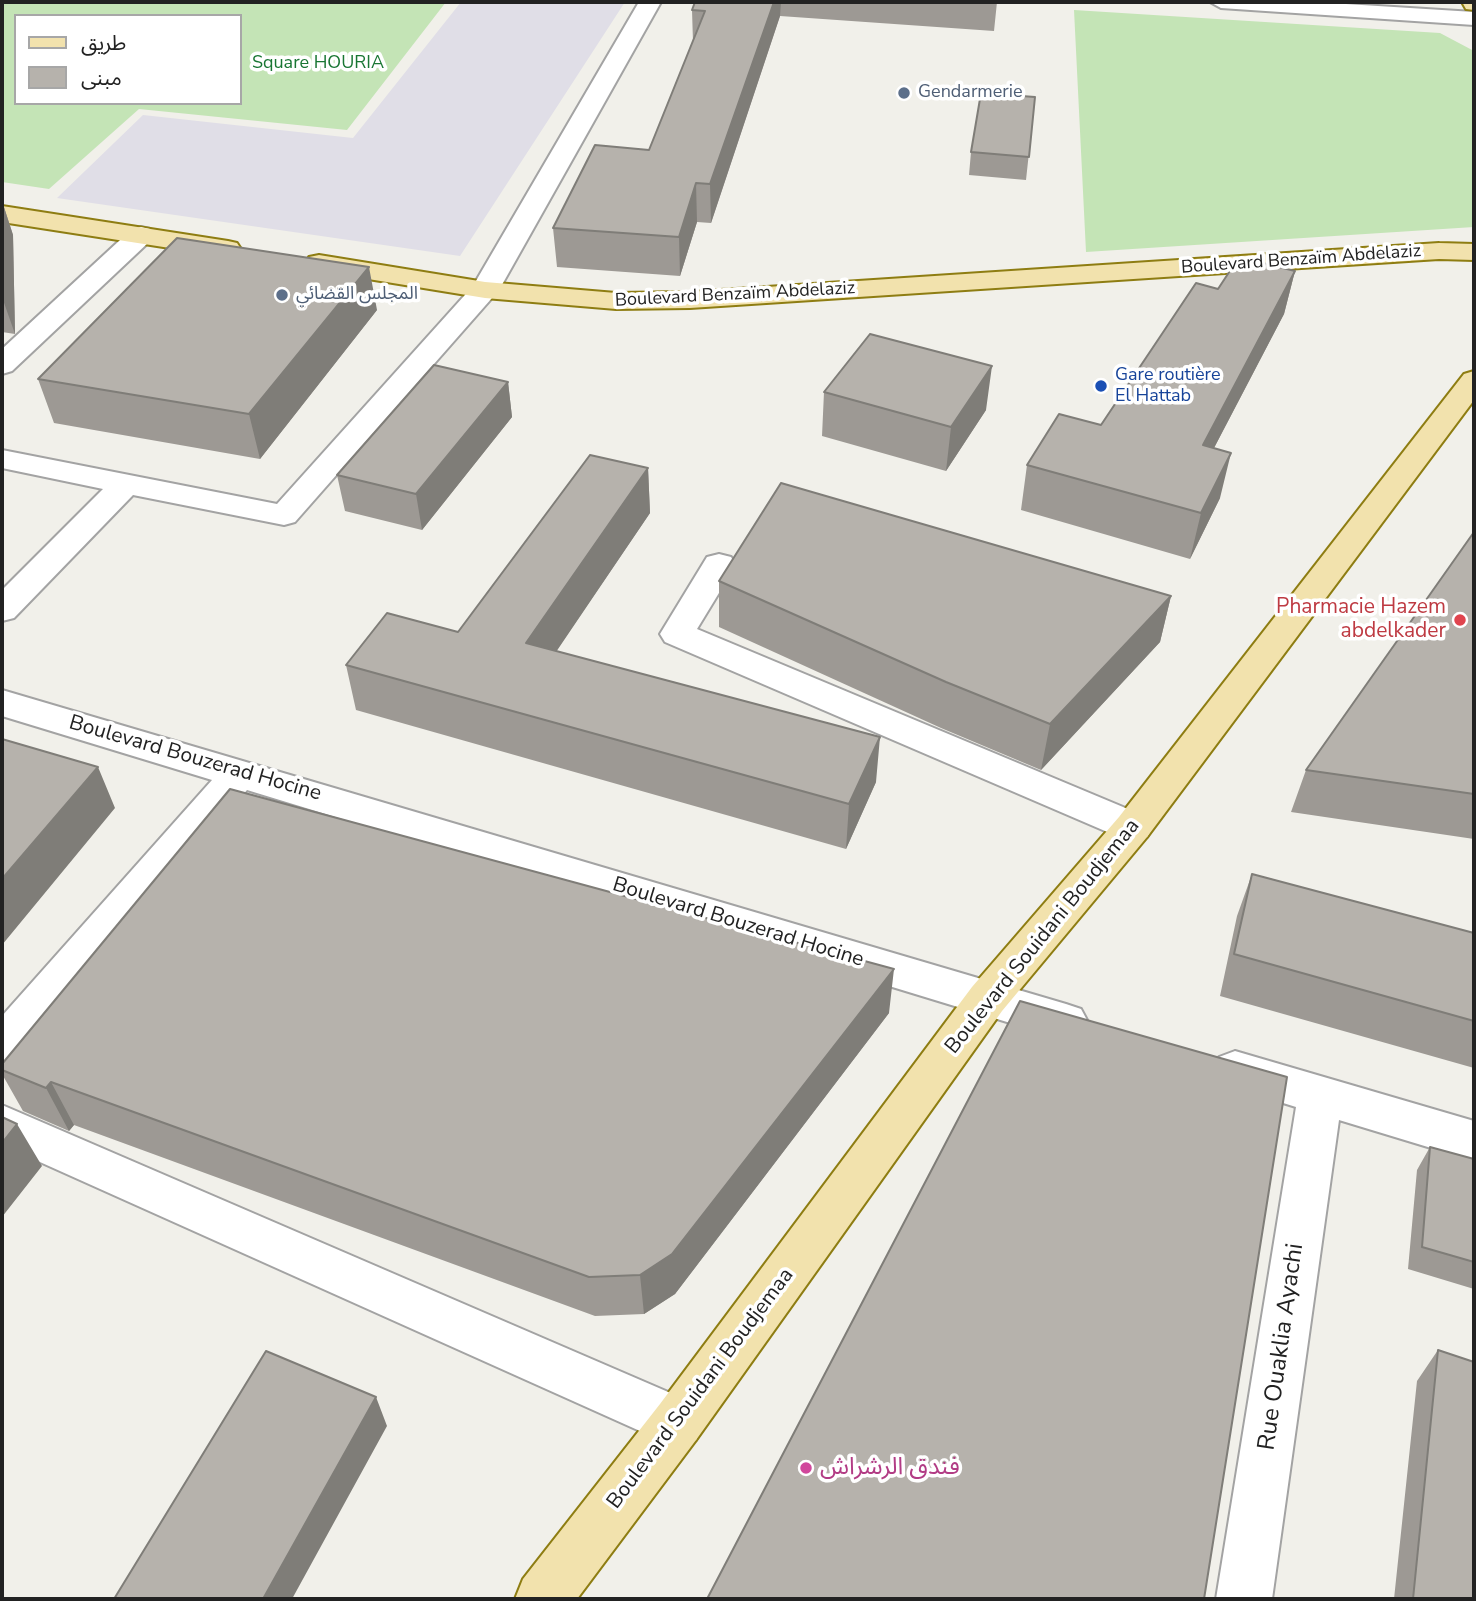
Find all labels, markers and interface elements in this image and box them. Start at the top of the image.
legend [14,14,242,105]
text: طريق [81,29,126,57]
park label: Square HOURIA [252,53,384,75]
text: مبنى [81,64,122,92]
place label: Gendarmerie [918,82,1023,104]
marker: Gendarmerie [896,85,912,101]
street label: Boulevard Benzaïm Abdelaziz [1180,241,1422,279]
street label: Boulevard Benzaïm Abdelaziz [614,278,856,312]
place label: المجلس القضائي [296,284,418,306]
marker: المجلس القضائي [274,287,290,303]
place label: Gare routière El Hattab [1115,365,1221,408]
marker: Gare routière El Hattab [1093,378,1109,394]
place label: Pharmacie Hazem abdelkader [1276,595,1446,645]
marker: Pharmacie Hazem abdelkader [1452,612,1468,628]
street label: Boulevard Bouzerad Hocine [66,711,324,807]
street label: Boulevard Souidani Boudjemaa [940,815,1146,1059]
street label: Boulevard Bouzerad Hocine [609,873,867,973]
street label: Rue Ouaklia Ayachi [1253,1242,1311,1452]
street label: Boulevard Souidani Boudjemaa [602,1264,800,1514]
place label: فندق الرشراش [820,1454,960,1482]
marker: فندق الرشراش [798,1460,814,1476]

